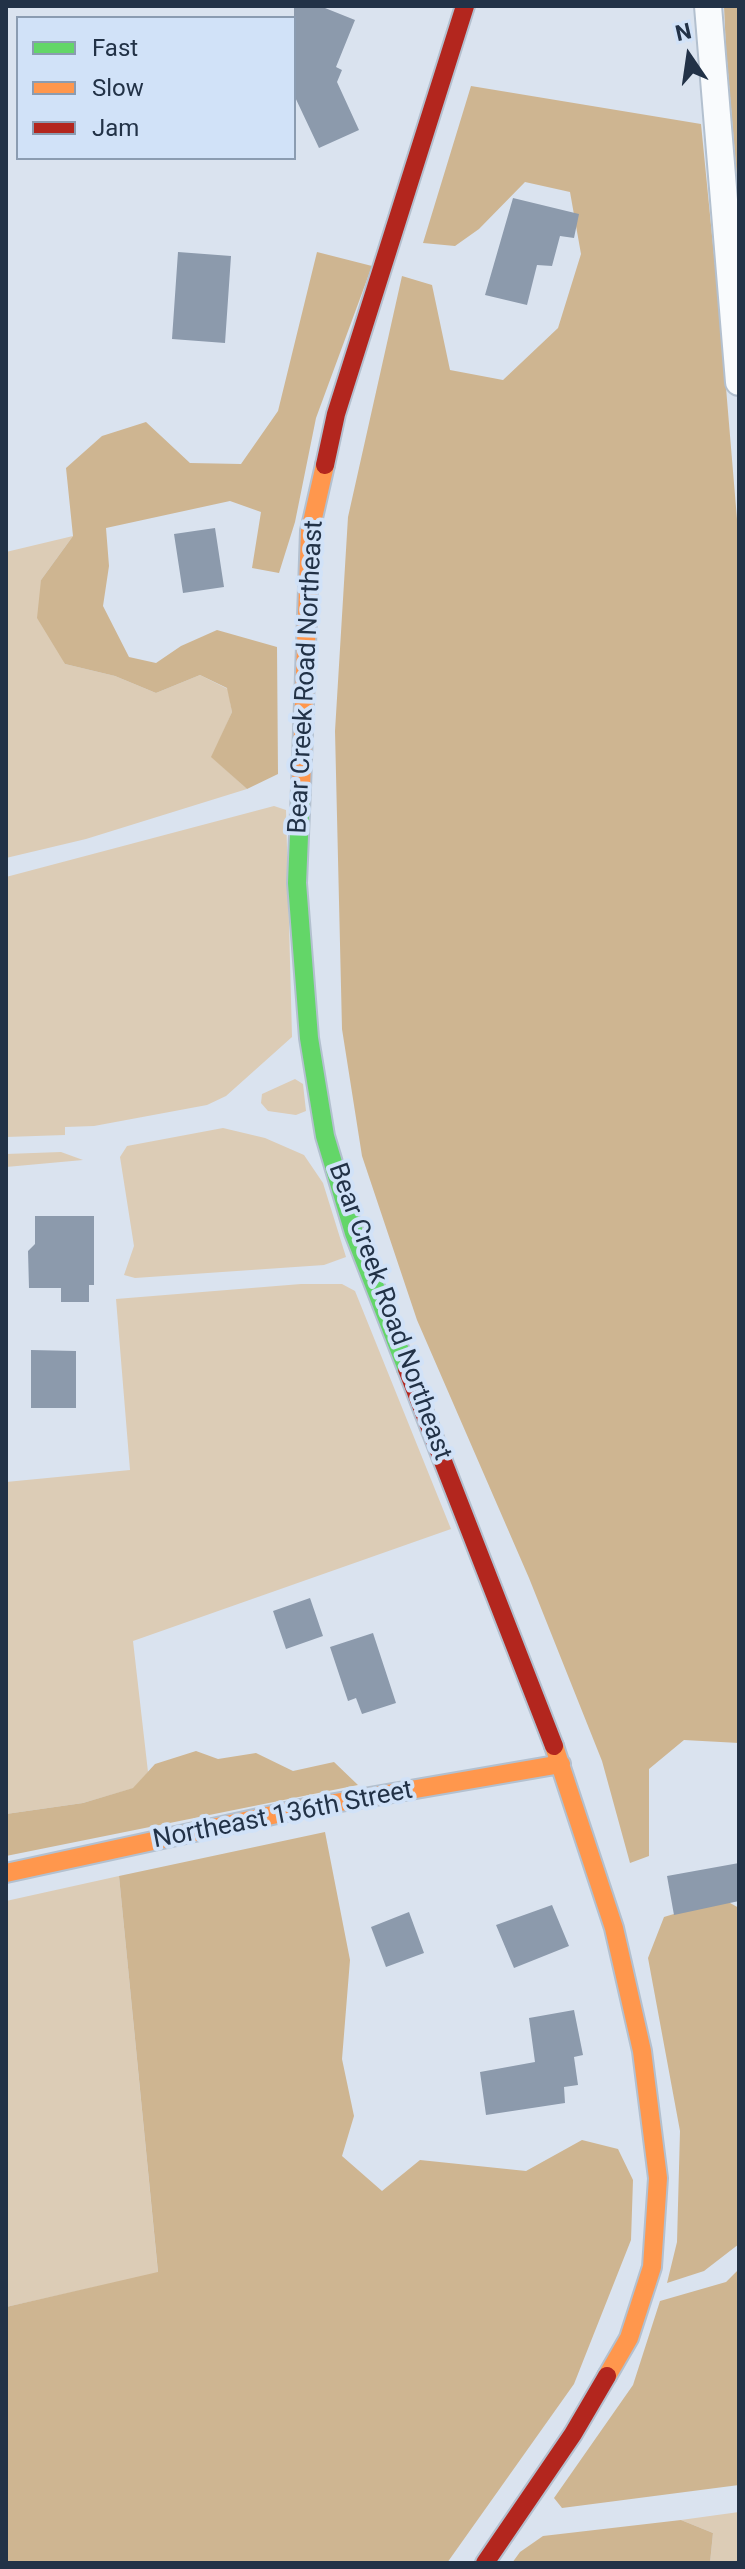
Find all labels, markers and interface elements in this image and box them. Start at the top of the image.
legend [16,16,296,160]
north arrow [649,16,729,96]
text: N [673,18,694,46]
text: Fast [92,34,138,62]
text: Slow [92,74,144,102]
text: Jam [92,114,139,142]
street label: Bear Creek Road Northeast [283,520,331,834]
street label: Bear Creek Road Northeast [321,1159,457,1465]
street label: Northeast 136th Street [151,1776,415,1856]

